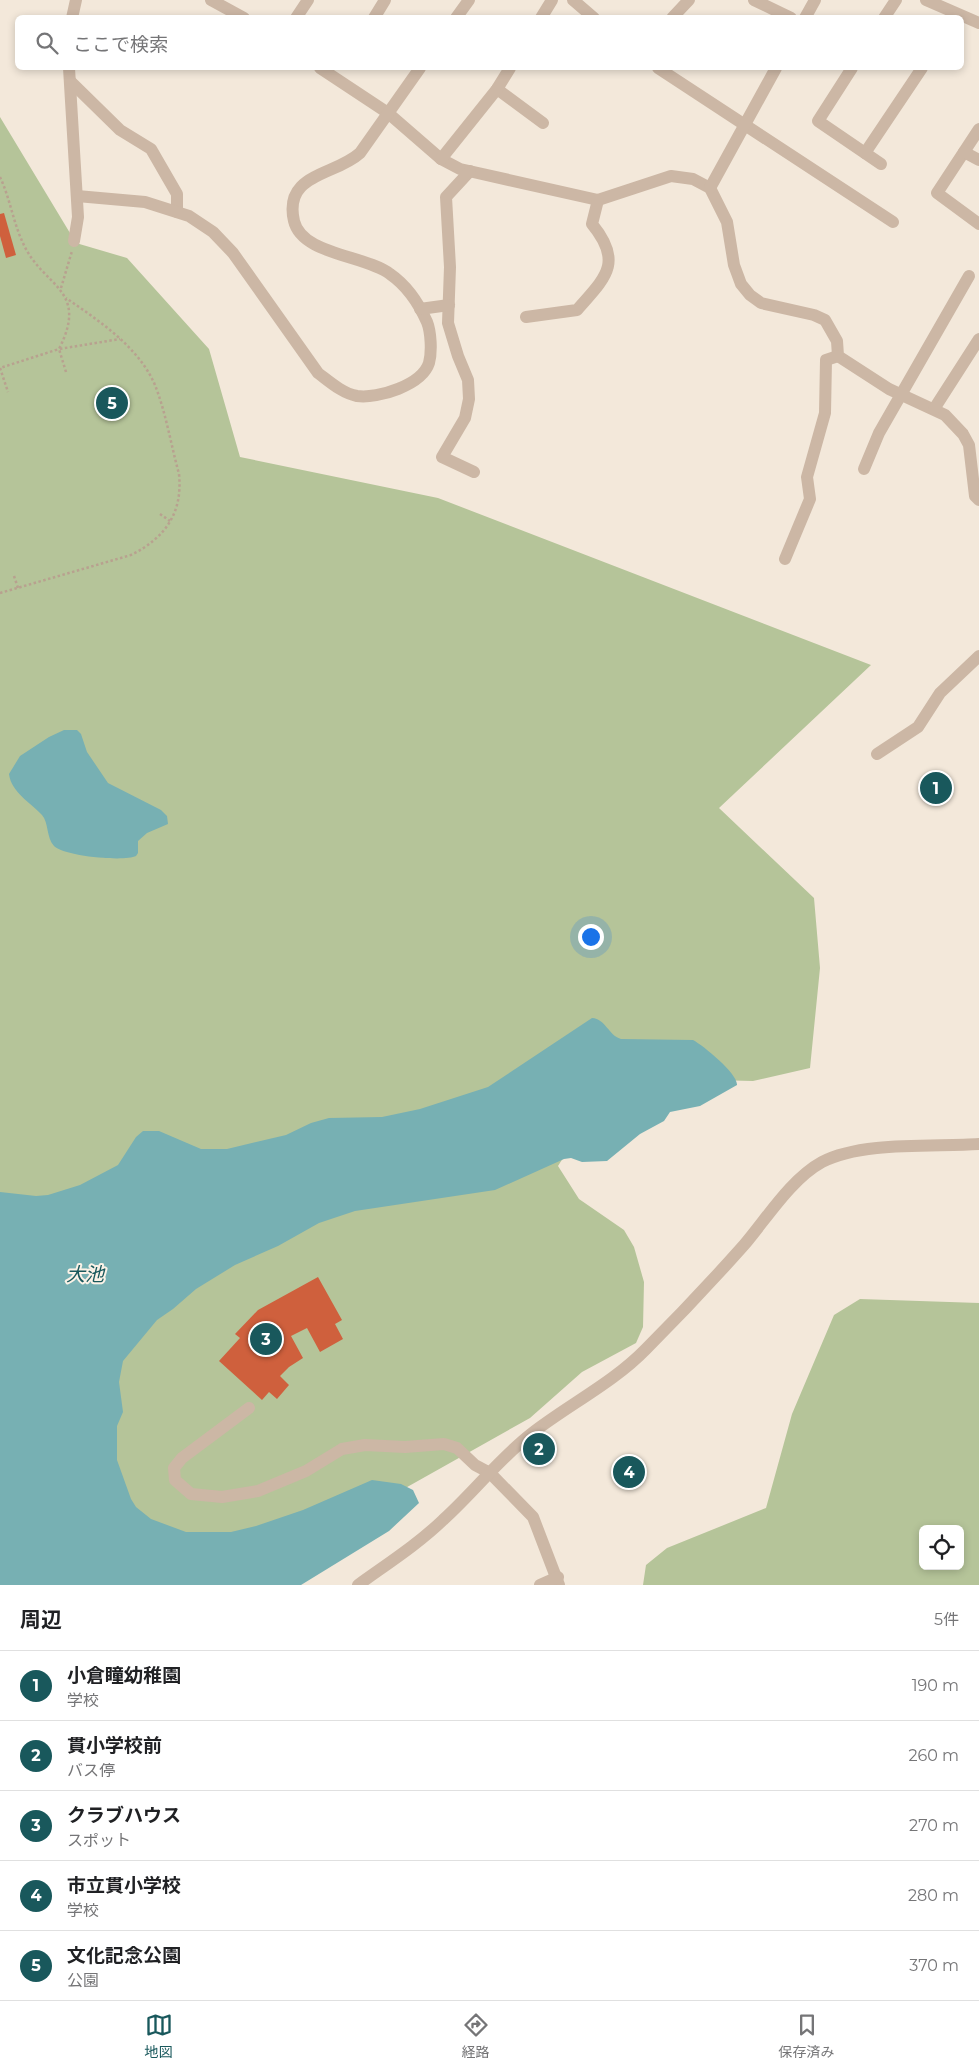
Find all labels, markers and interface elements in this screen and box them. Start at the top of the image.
search box [15,15,964,70]
icon: search [33,29,61,57]
text: ここで検索 [73,33,168,56]
pin: 5 [96,384,128,422]
pin: 1 [920,769,952,807]
your location [578,924,604,950]
water label: 大池 [66,1263,106,1286]
pin: 3 [250,1320,282,1358]
pin: 2 [523,1430,555,1468]
pin: 4 [613,1453,645,1491]
map controls [919,1525,964,1570]
button: locate [919,1525,964,1570]
text: 周辺 [20,1607,62,1632]
text: 5件 [934,1610,959,1629]
text: 小倉瞳幼稚園 [67,1664,181,1687]
text: 1 [33,1676,39,1695]
text: 190 m [912,1676,959,1695]
text: 学校 [67,1691,99,1710]
text: 貫小学校前 [67,1734,162,1757]
text: 2 [31,1746,41,1765]
text: 260 m [908,1746,959,1765]
text: バス停 [67,1761,115,1780]
text: クラブハウス [67,1804,181,1827]
text: 3 [31,1816,41,1835]
text: 270 m [909,1816,959,1835]
text: スポット [67,1831,131,1850]
text: 市立貫小学校 [67,1874,181,1897]
text: 4 [30,1886,42,1905]
text: 280 m [908,1886,959,1905]
text: 学校 [67,1901,99,1920]
text: 文化記念公園 [67,1944,181,1967]
text: 5 [31,1956,41,1975]
text: 370 m [909,1956,959,1975]
text: 公園 [67,1971,99,1990]
tab: 地図 [145,2011,173,2061]
tab: 経路 [462,2011,490,2061]
tab: 保存済み [779,2011,835,2061]

